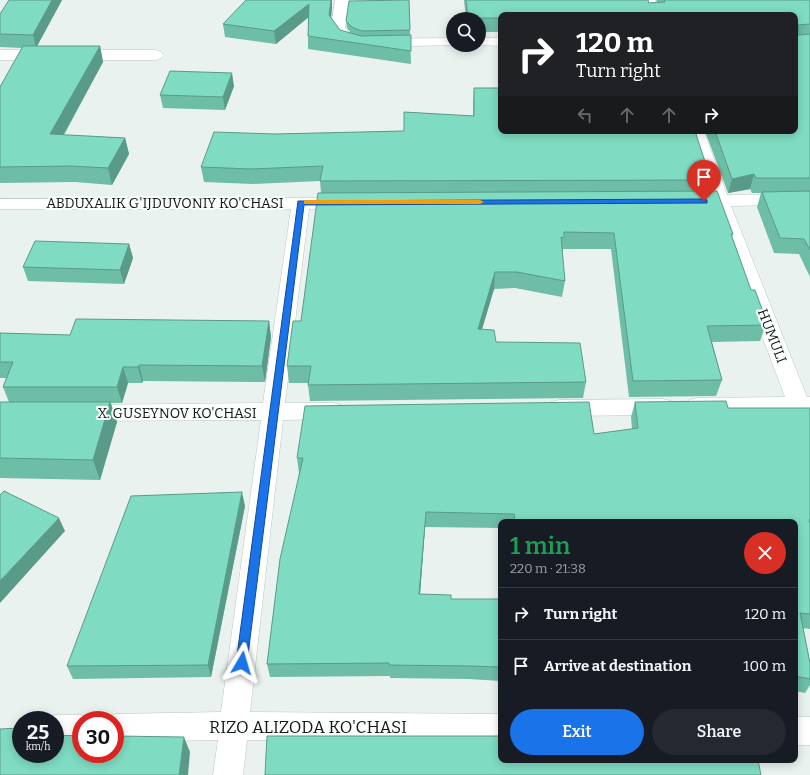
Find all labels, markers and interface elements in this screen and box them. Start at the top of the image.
map controls [446,12,486,52]
button: search [446,12,486,52]
text: 120 m [576,26,653,59]
icon: right [510,28,562,80]
text: Turn right [576,60,661,82]
icon: left [574,104,596,126]
icon: ahead [616,104,638,126]
icon: ahead [658,104,680,126]
icon: right [700,104,722,126]
pin [687,160,721,201]
icon: arrive [693,166,715,188]
street label: ABDUXALIK G'IJDUVONIY KO'CHASI [46,195,284,212]
street label: HUMULI [754,306,790,366]
street label: X. GUSEYNOV KO'CHASI [97,405,257,422]
text: 1 min [510,532,570,560]
button: close [744,532,786,574]
text: 220 m · 21:38 [510,561,586,576]
icon: right [510,603,532,625]
text: Turn right [544,605,617,623]
text: 120 m [745,605,786,623]
position arrow [221,642,263,684]
icon: arrive [510,655,532,677]
text: Arrive at destination [544,657,691,675]
text: 100 m [743,657,786,675]
button: Exit [510,709,644,755]
button: Share [652,709,786,755]
speed limit sign: 30 [72,711,124,763]
street label: RIZO ALIZODA KO'CHASI [209,717,407,738]
text: 25 [27,720,49,744]
text: km/h [26,741,50,753]

